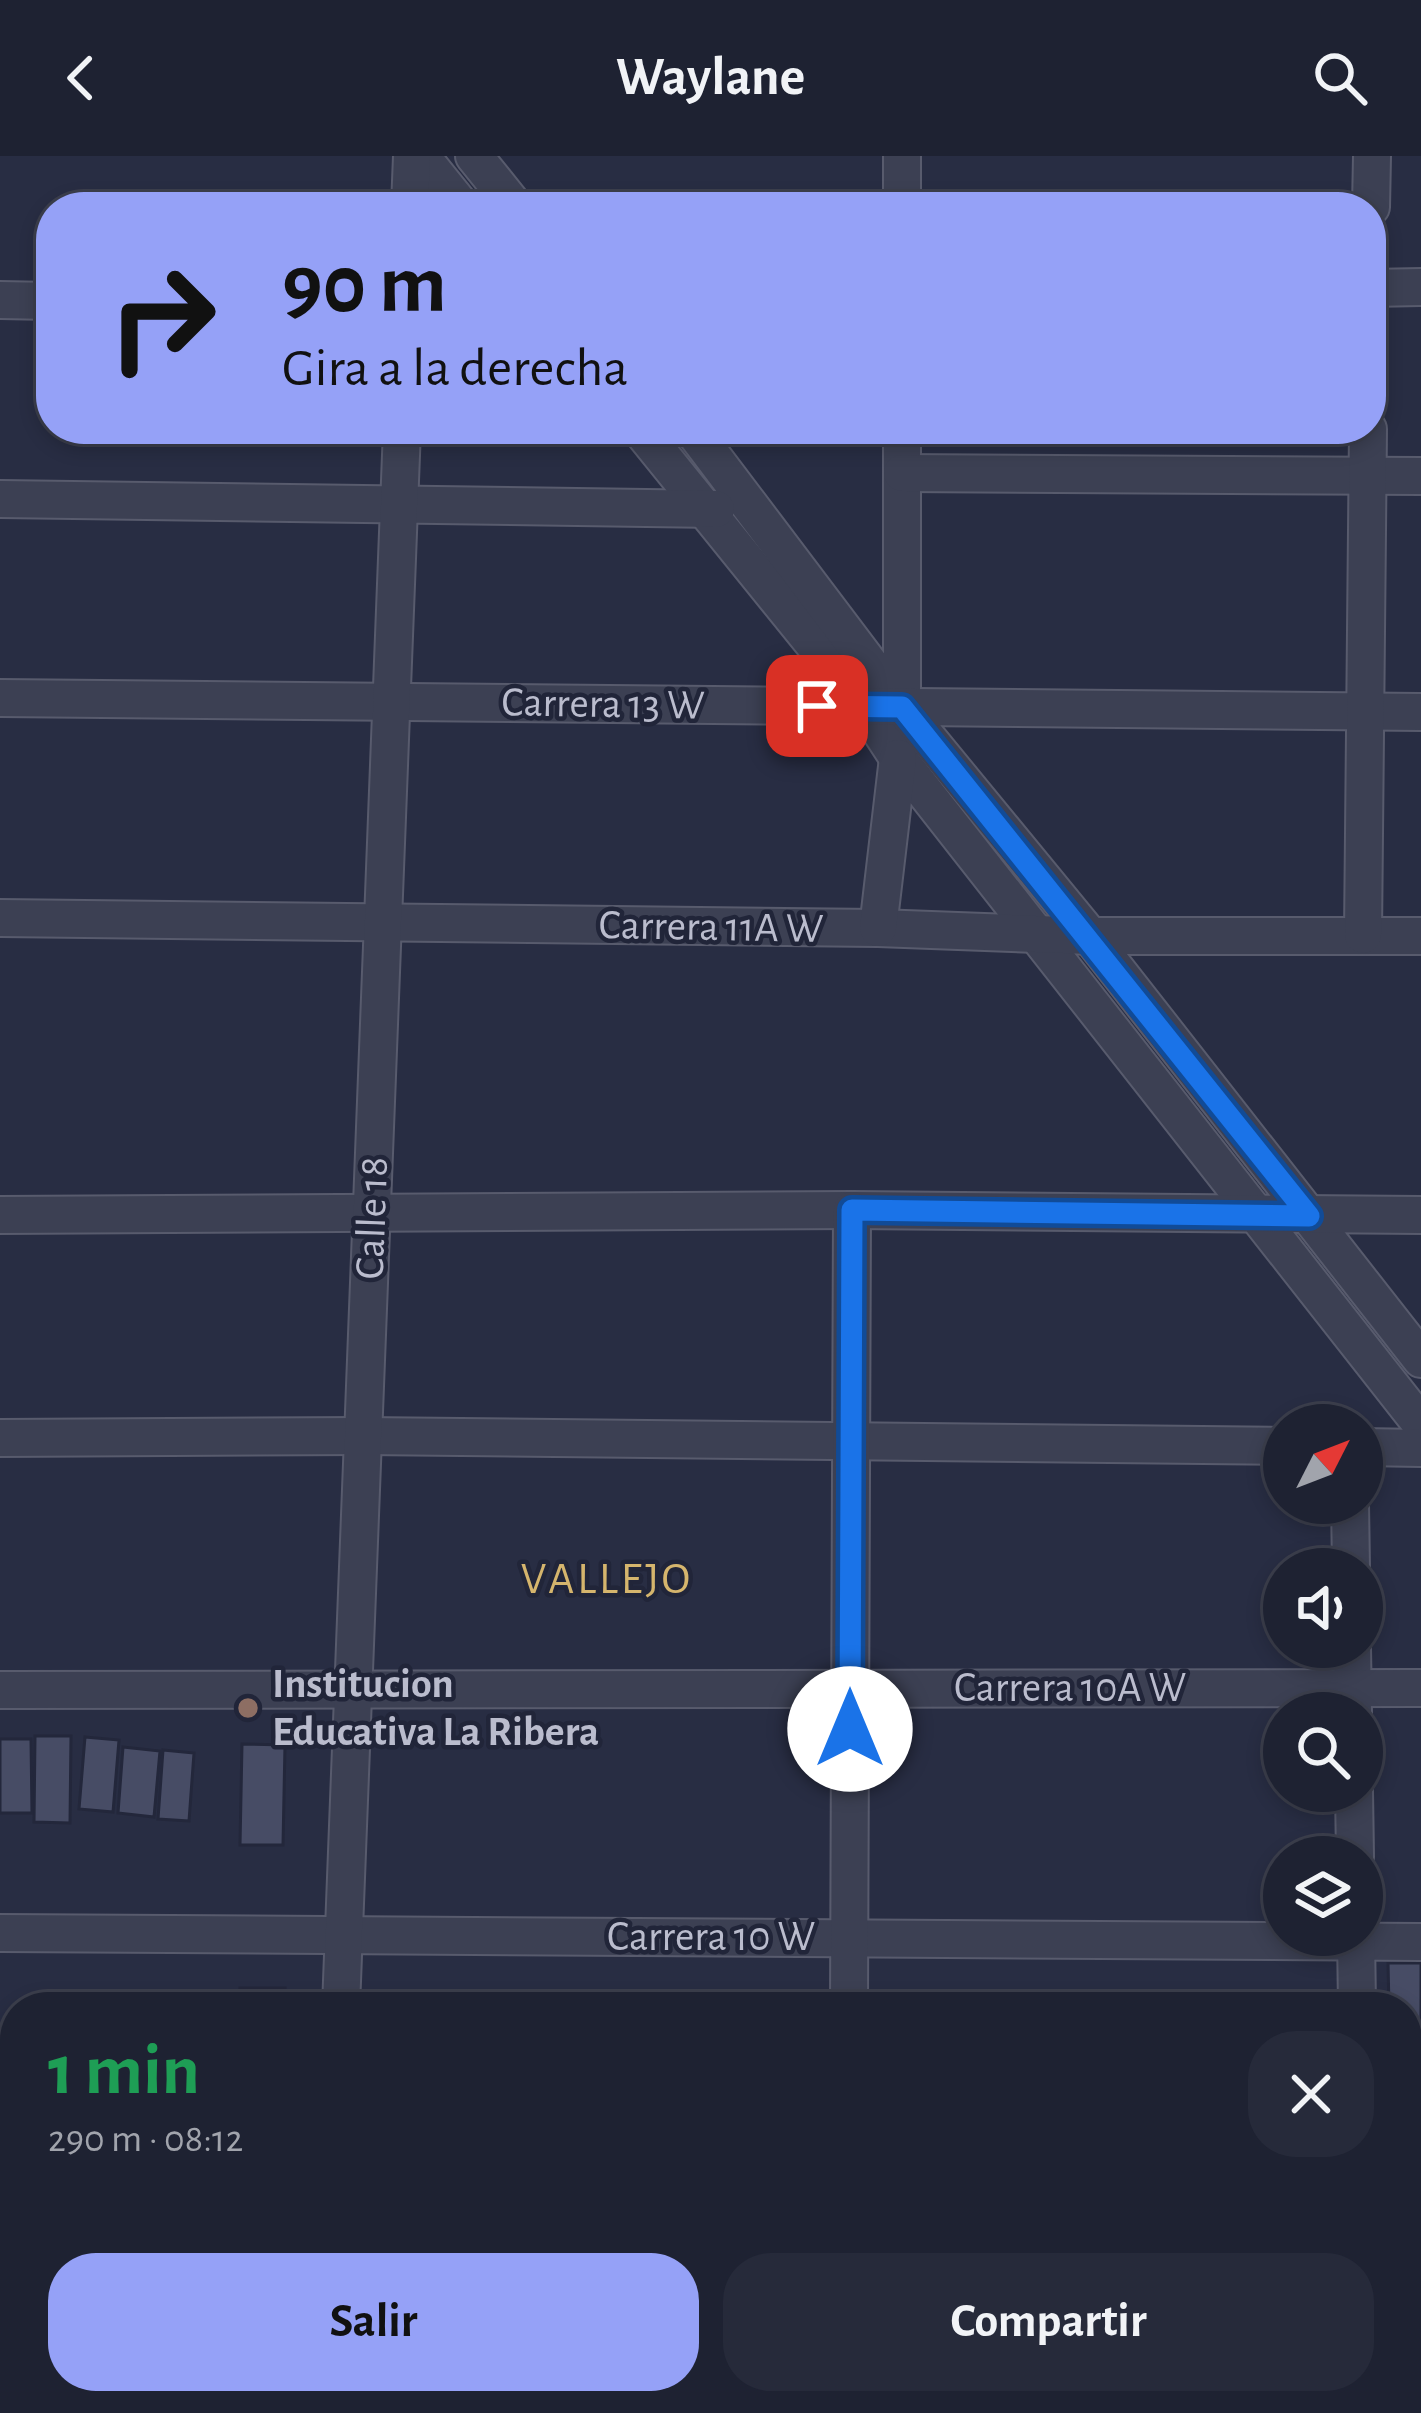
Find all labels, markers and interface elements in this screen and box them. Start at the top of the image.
icon: back [48,45,114,111]
icon: search [1307,45,1373,111]
text: Waylane [616,51,805,105]
icon: right [84,240,240,396]
text: 90 m [282,244,447,328]
text: Gira a la derecha [282,342,628,396]
pin [766,655,868,757]
icon: arrive [784,673,850,739]
street label: Carrera 13 W [501,681,705,727]
street label: Carrera 11A W [598,904,824,950]
street label: Calle 18 [349,1156,395,1280]
north arrow [1263,1404,1383,1524]
map controls [1263,1404,1383,1956]
button: sound [1263,1548,1383,1668]
district label: VALLEJO [521,1557,693,1602]
place label: Institucion Educativa La Ribera [272,1663,599,1753]
position arrow [787,1666,913,1792]
street label: Carrera 10A W [954,1667,1187,1709]
button: search [1263,1692,1383,1812]
marker: Institucion Educativa La Ribera [235,1695,261,1721]
button: layers [1263,1836,1383,1956]
street label: Carrera 10 W [607,1916,815,1958]
button: close [1248,2031,1374,2157]
text: 1 min [48,2035,200,2107]
text: 290 m · 08:12 [48,2120,243,2159]
button: Salir [48,2253,699,2391]
button: Compartir [723,2253,1374,2391]

